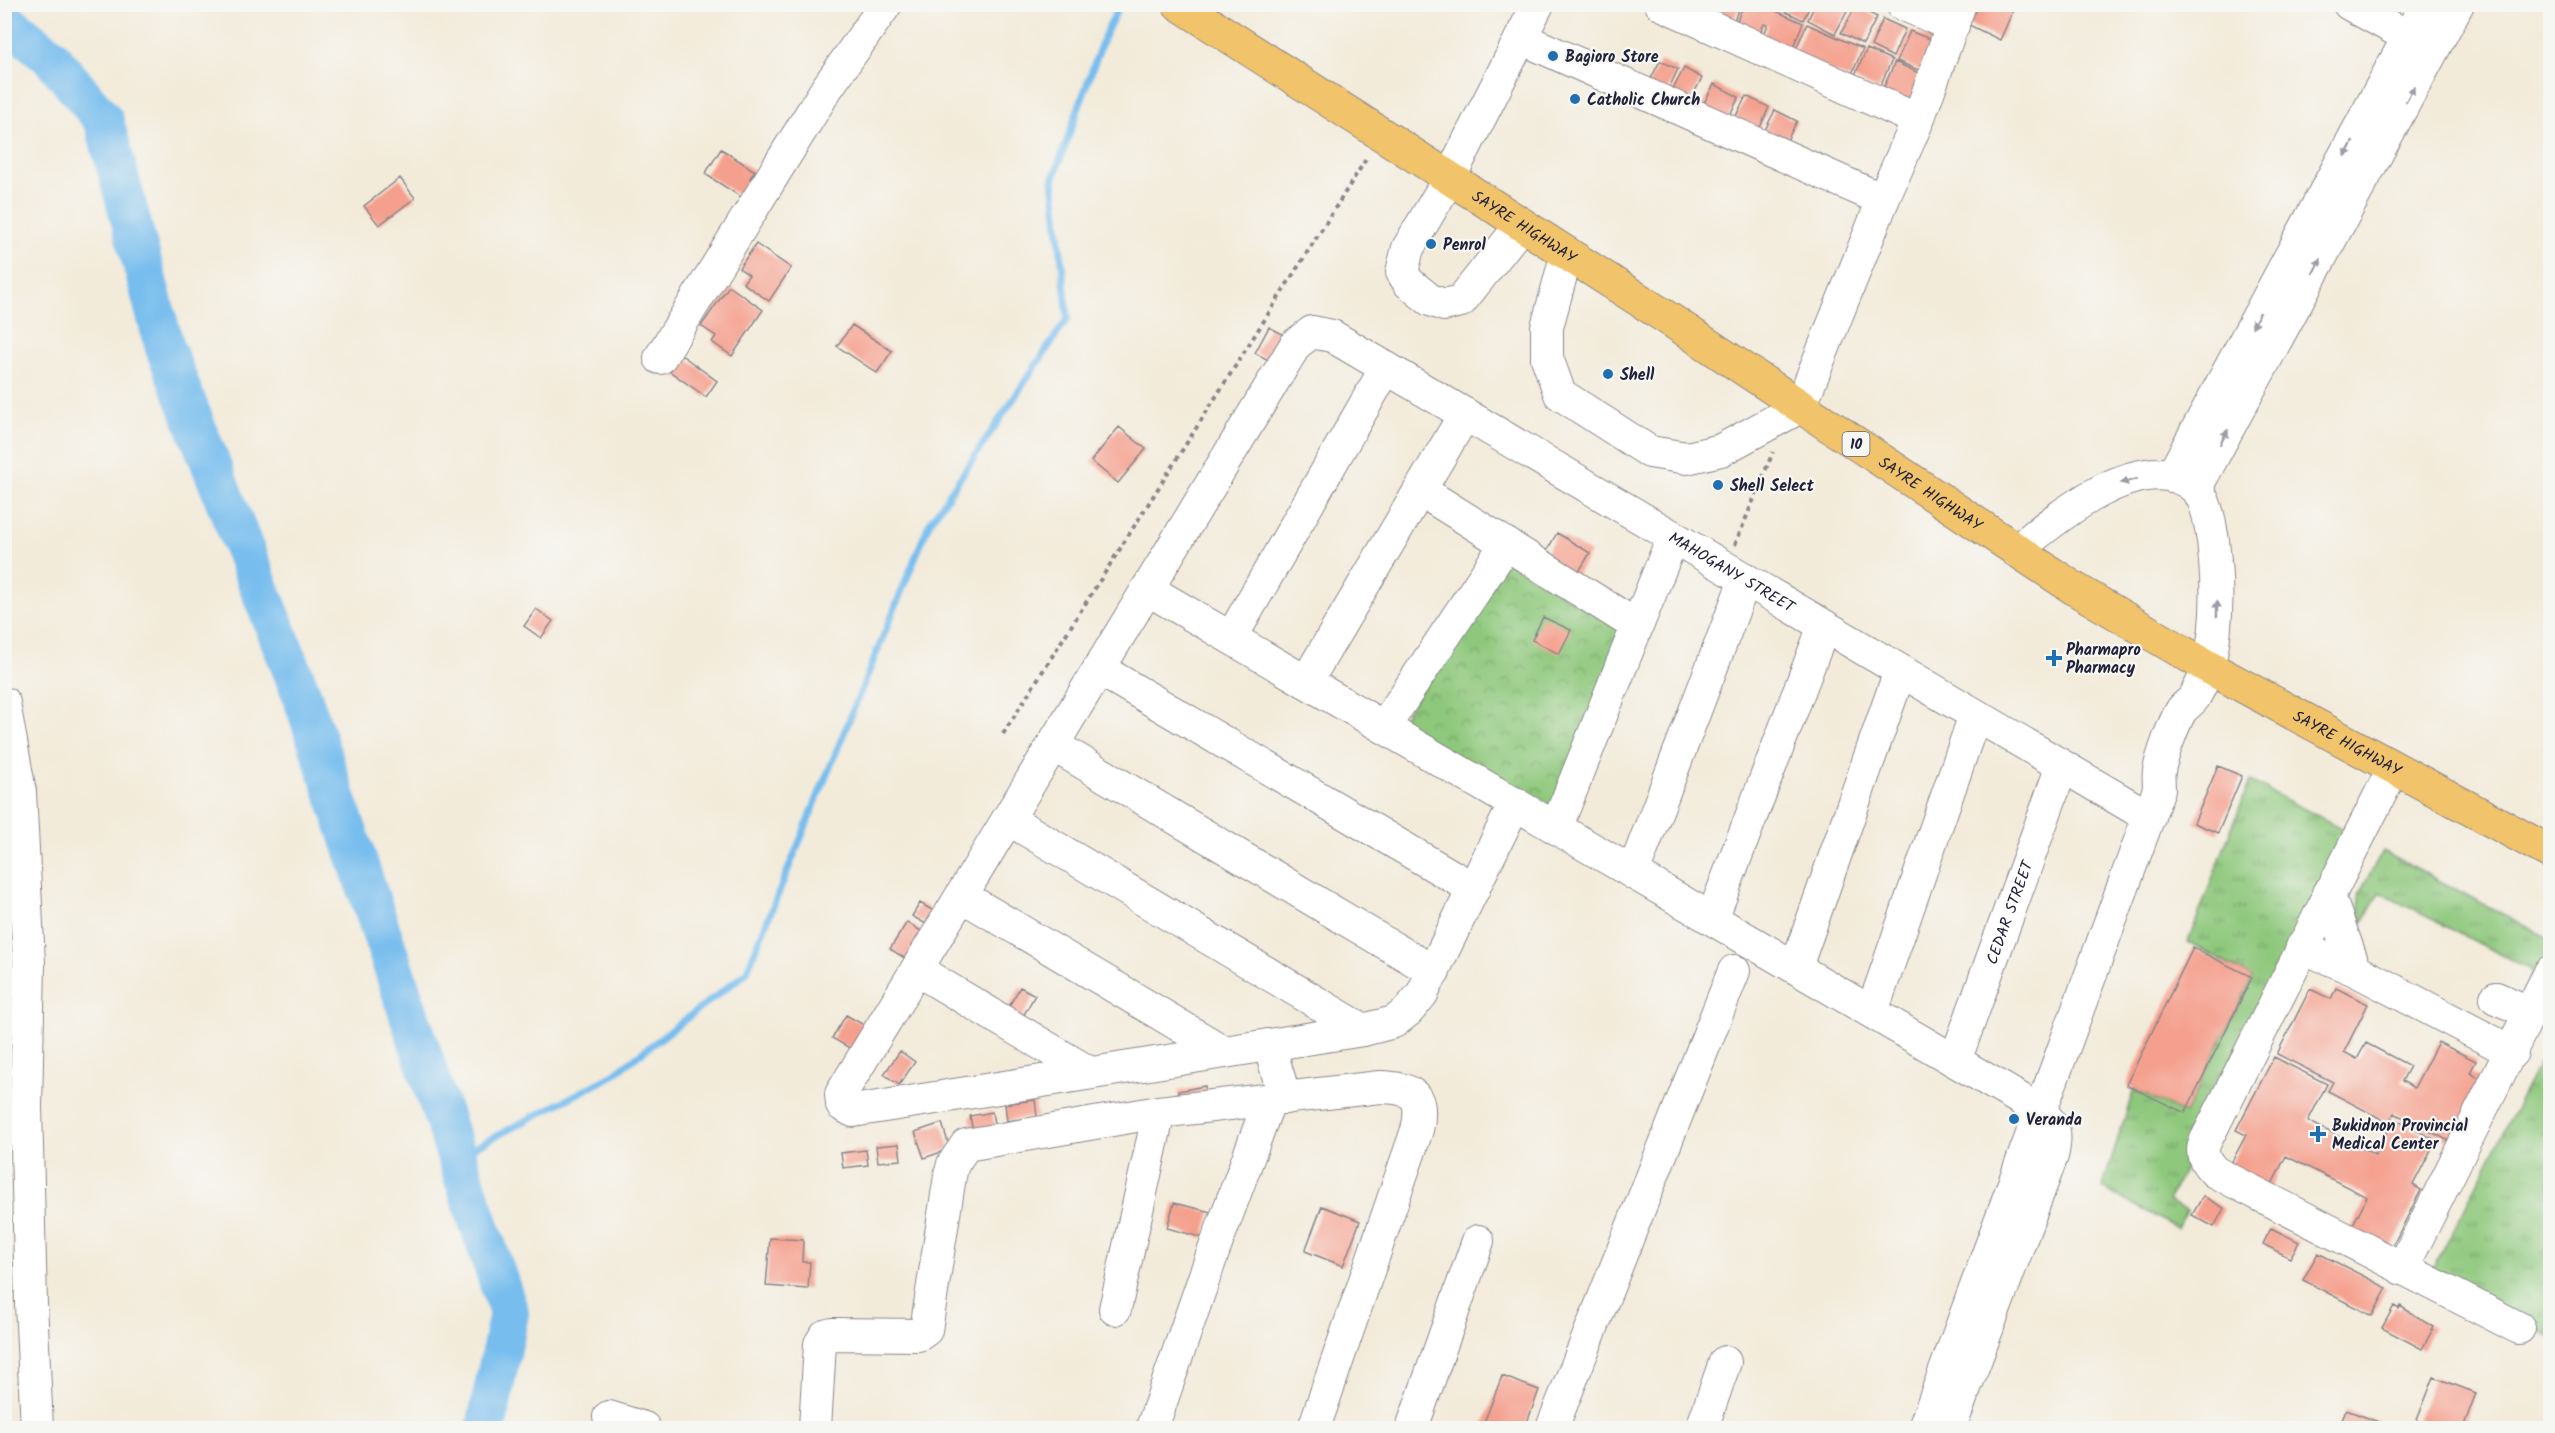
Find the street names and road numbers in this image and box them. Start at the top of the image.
street label: SAYRE HIGHWAY [1467,185,1582,271]
road number: 10 [1842,432,1870,456]
street label: SAYRE HIGHWAY [1873,451,1988,539]
street label: MAHOGANY STREET [1663,526,1800,620]
street label: SAYRE HIGHWAY [2288,704,2406,784]
street label: CEDAR STREET [1980,856,2041,968]

